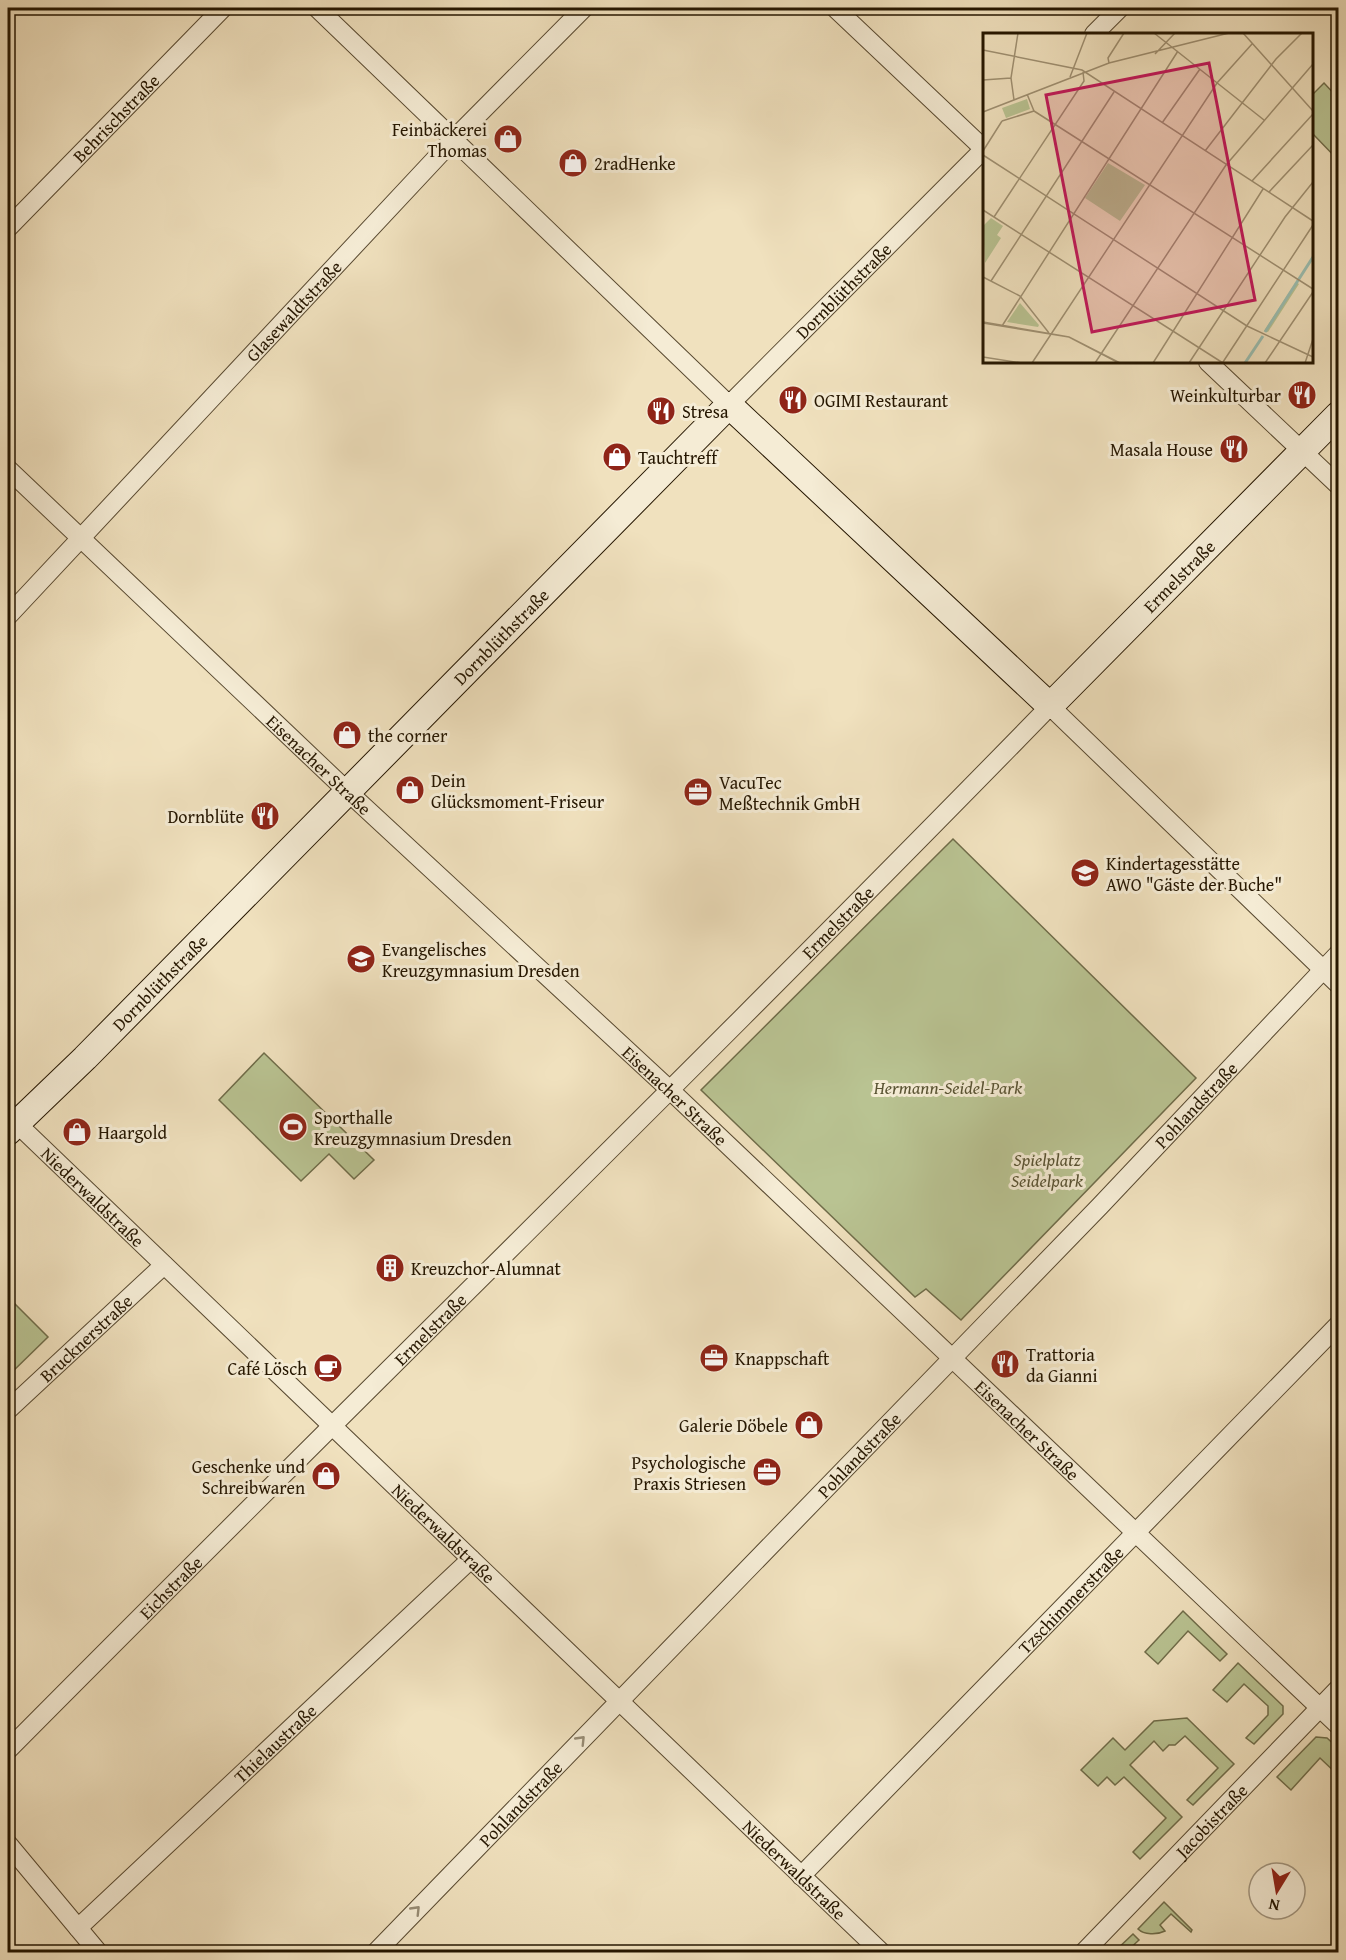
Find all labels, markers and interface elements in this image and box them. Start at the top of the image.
inset map [983,33,1313,363]
street label: Behrischstraße [66,67,165,168]
place label: Feinbäckerei Thomas [392,116,487,164]
shop icon: Feinbäckerei Thomas [492,123,524,155]
shop icon: 2radHenke [557,147,589,179]
place label: 2radHenke [594,150,676,177]
street label: Dornblüthstraße [789,236,897,345]
street label: Glasewaldtstraße [239,254,348,367]
restaurant icon: Weinkulturbar [1286,379,1318,411]
place label: Weinkulturbar [1170,382,1282,409]
restaurant icon: OGIMI Restaurant [777,384,809,416]
place label: OGIMI Restaurant [814,387,949,414]
restaurant icon: Stresa [645,395,677,427]
place label: Stresa [682,398,729,425]
restaurant icon: Masala House [1218,433,1250,465]
place label: Masala House [1110,436,1213,463]
shop icon: Tauchtreff [601,441,633,473]
place label: Tauchtreff [638,444,719,471]
street label: Ermelstraße [1136,533,1221,618]
street label: Dornblüthstraße [447,582,555,691]
street label: Eisenacher Straße [260,708,378,821]
shop icon: the corner [331,719,363,751]
place label: the corner [368,722,448,749]
place label: Dein Glücksmoment-Friseur [431,767,605,815]
place label: VacuTec Meßtechnik GmbH [719,769,860,817]
shop icon: Dein Glücksmoment-Friseur [394,774,426,806]
office icon: VacuTec Meßtechnik GmbH [682,776,714,808]
restaurant icon: Dornblüte [249,800,281,832]
place label: Dornblüte [167,803,244,830]
place label: Kindertagesstätte AWO "Gäste der Buche" [1106,850,1282,898]
school or university icon: Kindertagesstätte AWO "Gäste der Buche" [1069,857,1101,889]
street label: Ermelstraße [795,879,880,965]
street label: Dornblüthstraße [106,928,214,1037]
place label: Evangelisches Kreuzgymnasium Dresden [382,936,580,984]
school or university icon: Evangelisches Kreuzgymnasium Dresden [345,943,377,975]
street label: Eisenacher Straße [616,1039,734,1152]
street label: Pohlandstraße [1148,1055,1244,1154]
park label: Hermann-Seidel-Park [873,1074,1023,1101]
place label: Sporthalle Kreuzgymnasium Dresden [314,1104,512,1152]
sports icon: Sporthalle Kreuzgymnasium Dresden [277,1111,309,1143]
shop icon: Haargold [61,1116,93,1148]
place label: Haargold [98,1119,168,1146]
street label: Niederwaldstraße [35,1140,151,1253]
park label: Spielplatz Seidelpark [1011,1146,1084,1194]
building icon: Kreuzchor-Alumnat [374,1252,406,1284]
place label: Kreuzchor-Alumnat [411,1255,561,1282]
street label: Ermelstraße [387,1287,472,1371]
street label: Brucknerstraße [33,1288,138,1388]
place label: Trattoria da Gianni [1026,1341,1098,1389]
office icon: Knappschaft [698,1342,730,1374]
place label: Knappschaft [735,1345,830,1372]
restaurant icon: Trattoria da Gianni [989,1348,1021,1380]
cafe icon: Café Lösch [312,1352,344,1384]
place label: Café Lösch [228,1355,307,1382]
street label: Eisenacher Straße [969,1373,1086,1487]
street label: Pohlandstraße [810,1406,907,1504]
shop icon: Galerie Döbele [793,1409,825,1441]
place label: Galerie Döbele [679,1412,788,1439]
place label: Psychologische Praxis Striesen [632,1449,746,1497]
place label: Geschenke und Schreibwaren [192,1453,305,1501]
office icon: Psychologische Praxis Striesen [751,1456,783,1488]
shop icon: Geschenke und Schreibwaren [310,1460,342,1492]
street label: Niederwaldstraße [386,1477,502,1589]
street label: Tzschimmerstraße [1011,1539,1130,1660]
street label: Eichstraße [132,1549,208,1625]
street label: Thielaustraße [227,1697,322,1789]
one-way arrow [574,1736,585,1746]
street label: Pohlandstraße [472,1754,568,1853]
street label: Jacobistraße [1167,1777,1254,1865]
street label: Niederwaldstraße [737,1813,853,1926]
north arrow [1247,1861,1307,1921]
text: N [1266,1893,1282,1919]
one-way arrow [409,1907,420,1918]

